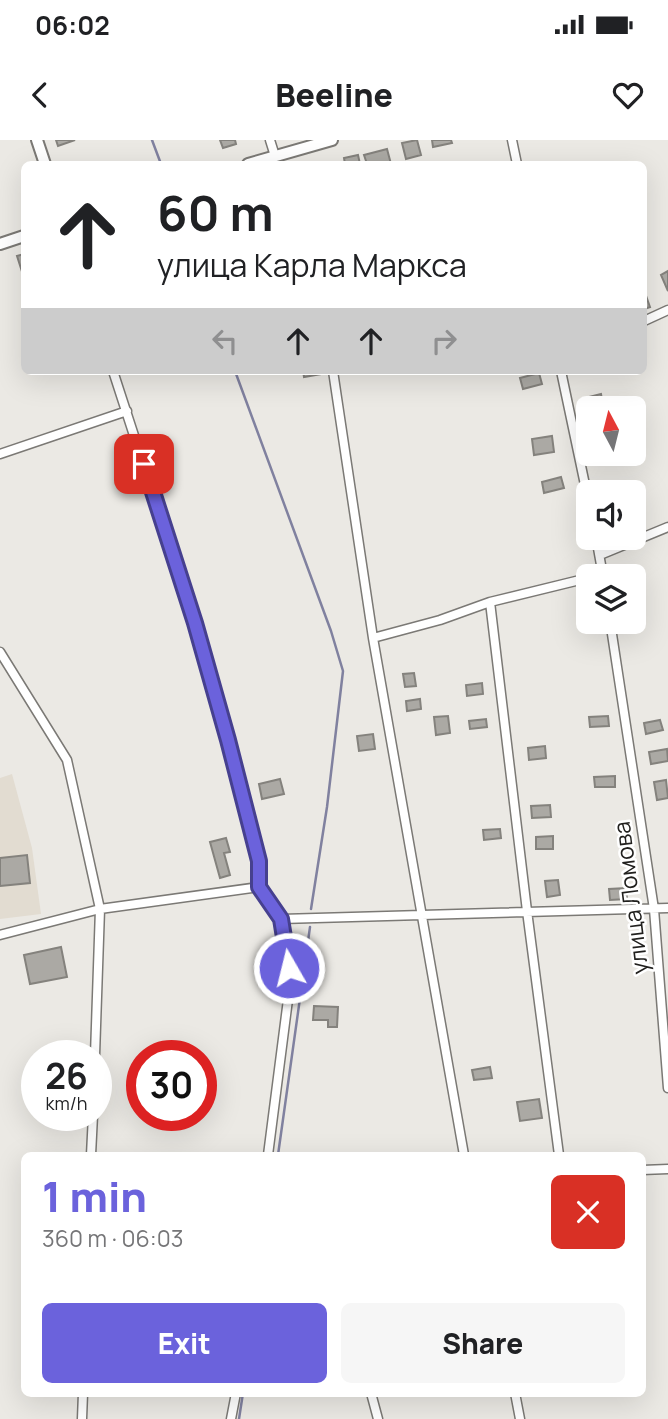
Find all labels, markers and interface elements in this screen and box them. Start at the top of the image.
text: 06:02 [35,7,110,43]
text: Beeline [275,73,393,117]
icon: back [21,76,59,114]
icon: heart [609,76,647,114]
text: 60 m [157,179,274,246]
icon: ahead [42,189,133,280]
text: улица Карла Маркса [157,243,467,287]
icon: left [206,322,244,360]
icon: ahead [279,322,317,360]
icon: ahead [352,322,390,360]
icon: right [425,322,463,360]
north arrow [576,396,646,466]
map controls [576,396,646,634]
pin [114,434,174,494]
icon: arrive [125,445,163,483]
button: sound [576,480,646,550]
button: layers [576,564,646,634]
street label: улица Ломова [605,820,655,976]
position arrow [252,931,326,1005]
speed limit sign: 30 [126,1040,217,1131]
text: 26 [45,1052,88,1100]
text: km/h [46,1091,87,1115]
text: 1 min [42,1167,147,1225]
button: close [551,1175,625,1249]
text: 360 m · 06:03 [42,1222,183,1254]
button: Exit [42,1303,327,1383]
button: Share [341,1303,625,1383]

